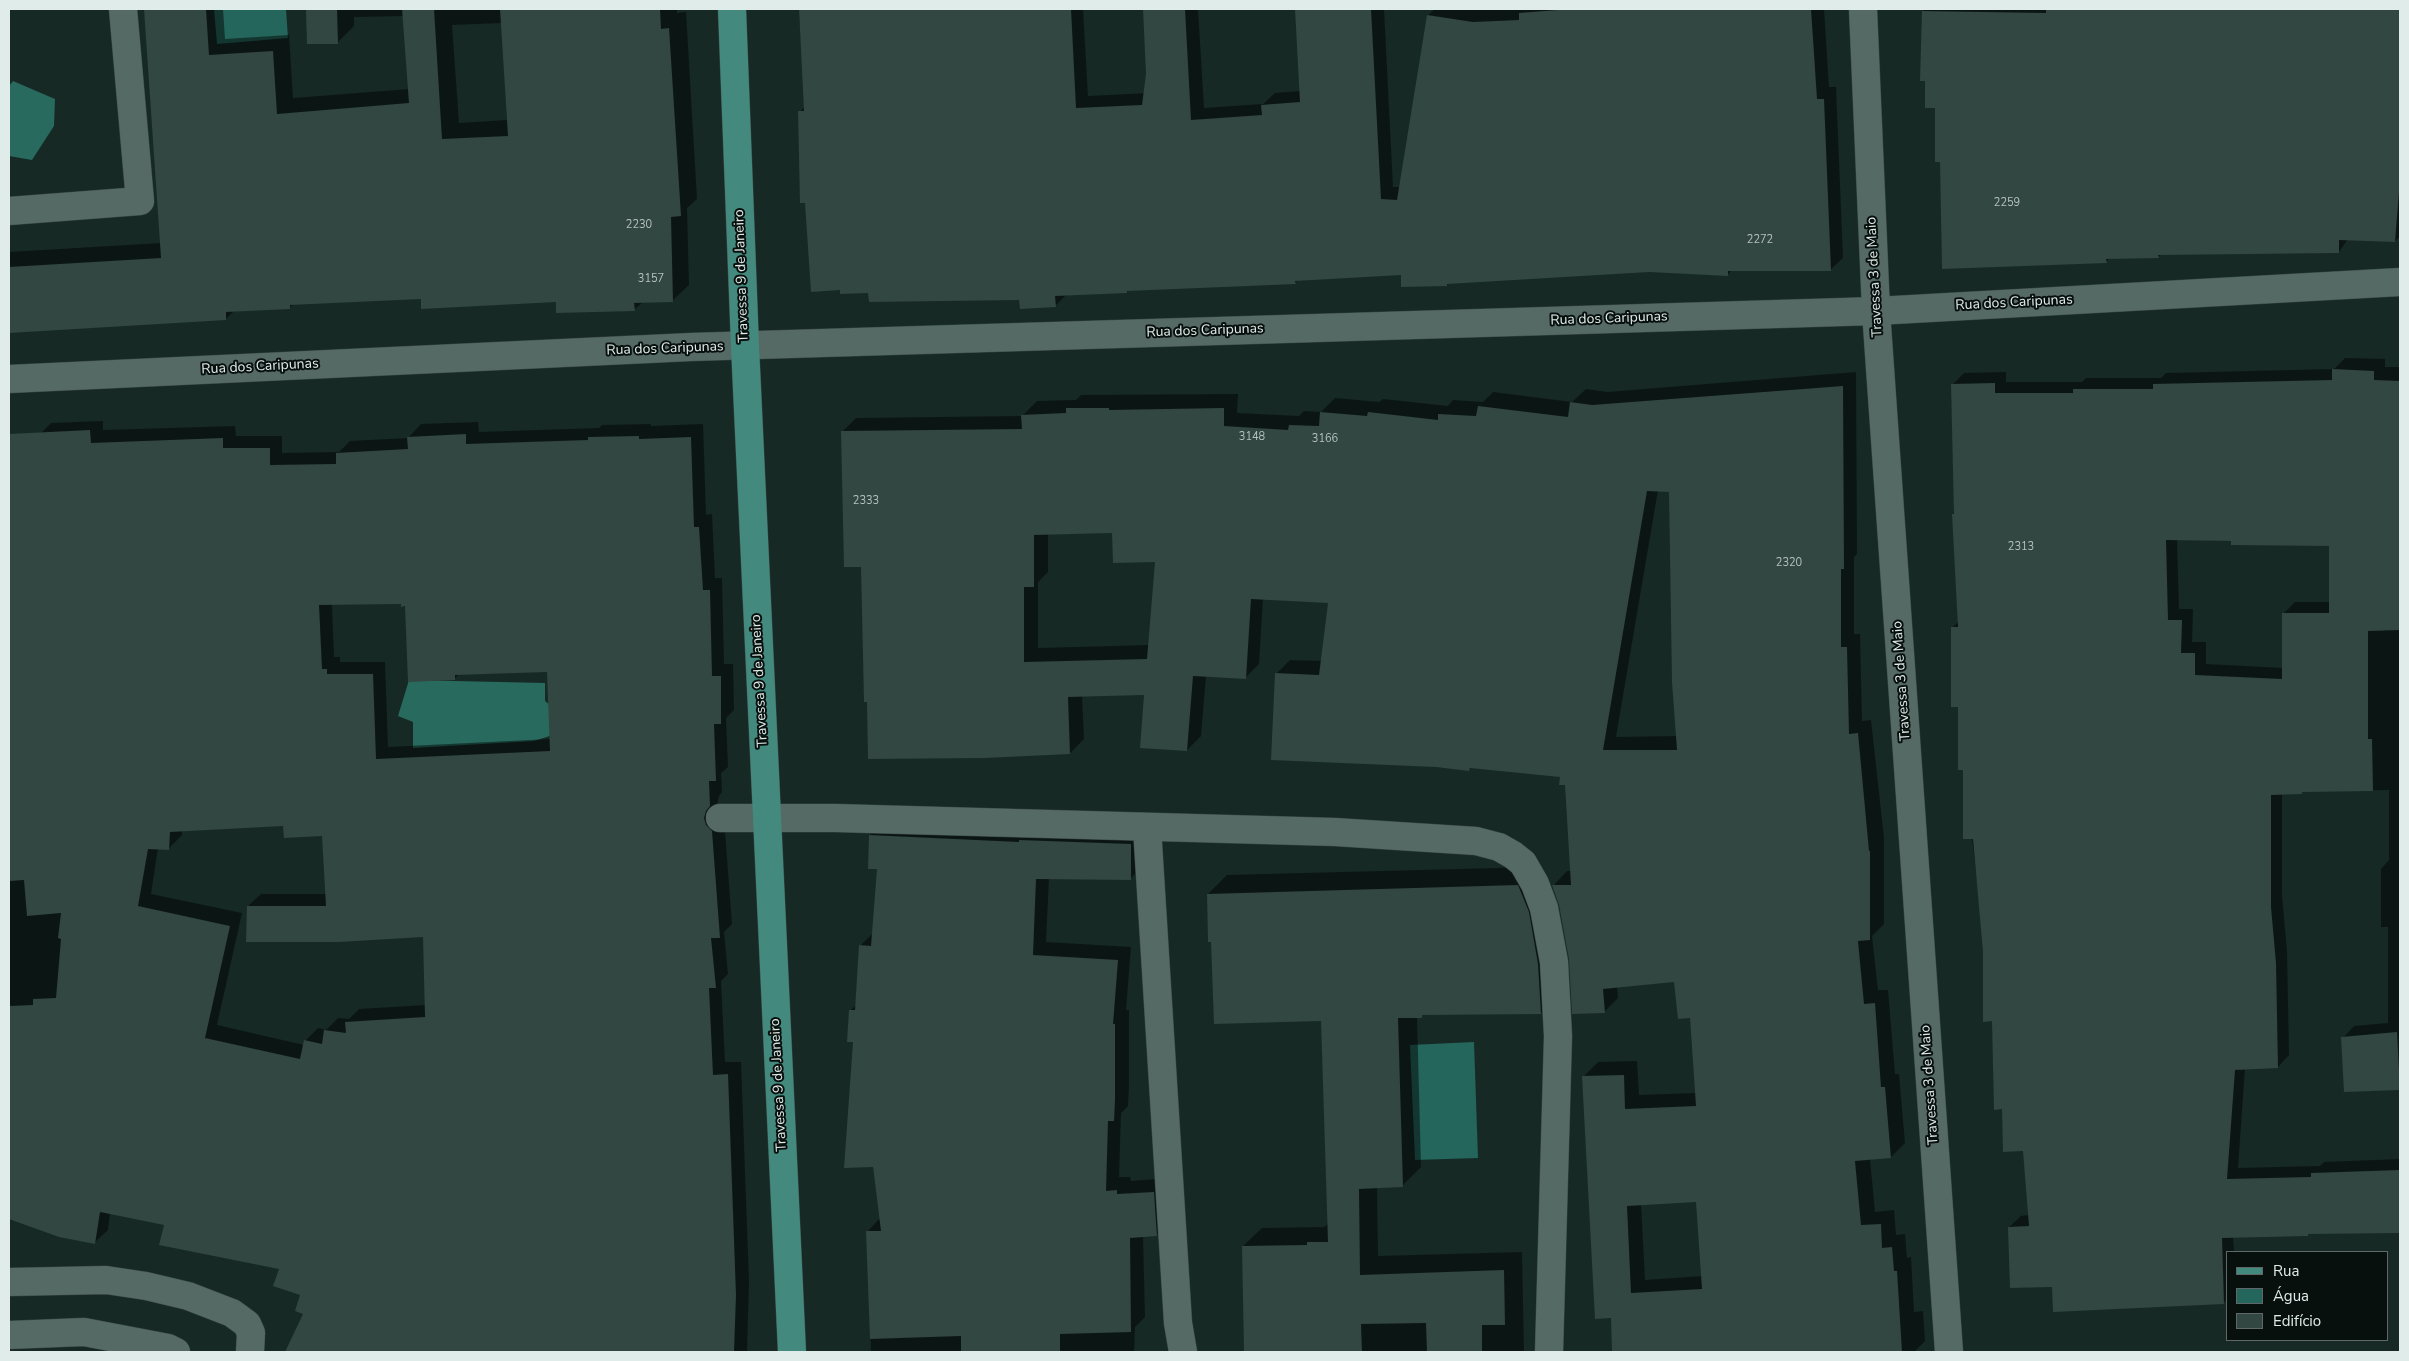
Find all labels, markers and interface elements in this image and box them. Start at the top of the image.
house number: 2259 [1994,196,2020,210]
street label: Travessa 9 de Janeiro [731,209,753,343]
street label: Travessa 3 de Maio [1863,216,1887,338]
house number: 2230 [626,218,652,232]
house number: 2272 [1747,233,1773,247]
house number: 3157 [638,272,664,286]
street label: Rua dos Caripunas [1955,292,2073,314]
street label: Rua dos Caripunas [1550,309,1668,329]
street label: Rua dos Caripunas [1146,321,1264,341]
street label: Rua dos Caripunas [606,339,724,359]
street label: Rua dos Caripunas [201,356,319,378]
house number: 3148 [1239,430,1265,444]
house number: 3166 [1312,432,1338,446]
house number: 2333 [853,494,879,508]
house number: 2313 [2008,540,2034,554]
house number: 2320 [1776,556,1802,570]
street label: Travessa 9 de Janeiro [748,614,772,748]
street label: Travessa 3 de Maio [1889,620,1915,742]
street label: Travessa 9 de Janeiro [767,1018,791,1152]
street label: Travessa 3 de Maio [1917,1024,1943,1146]
legend [2226,1251,2389,1341]
text: Rua [2273,1261,2299,1281]
text: Água [2273,1286,2309,1306]
text: Edifício [2273,1311,2321,1331]

